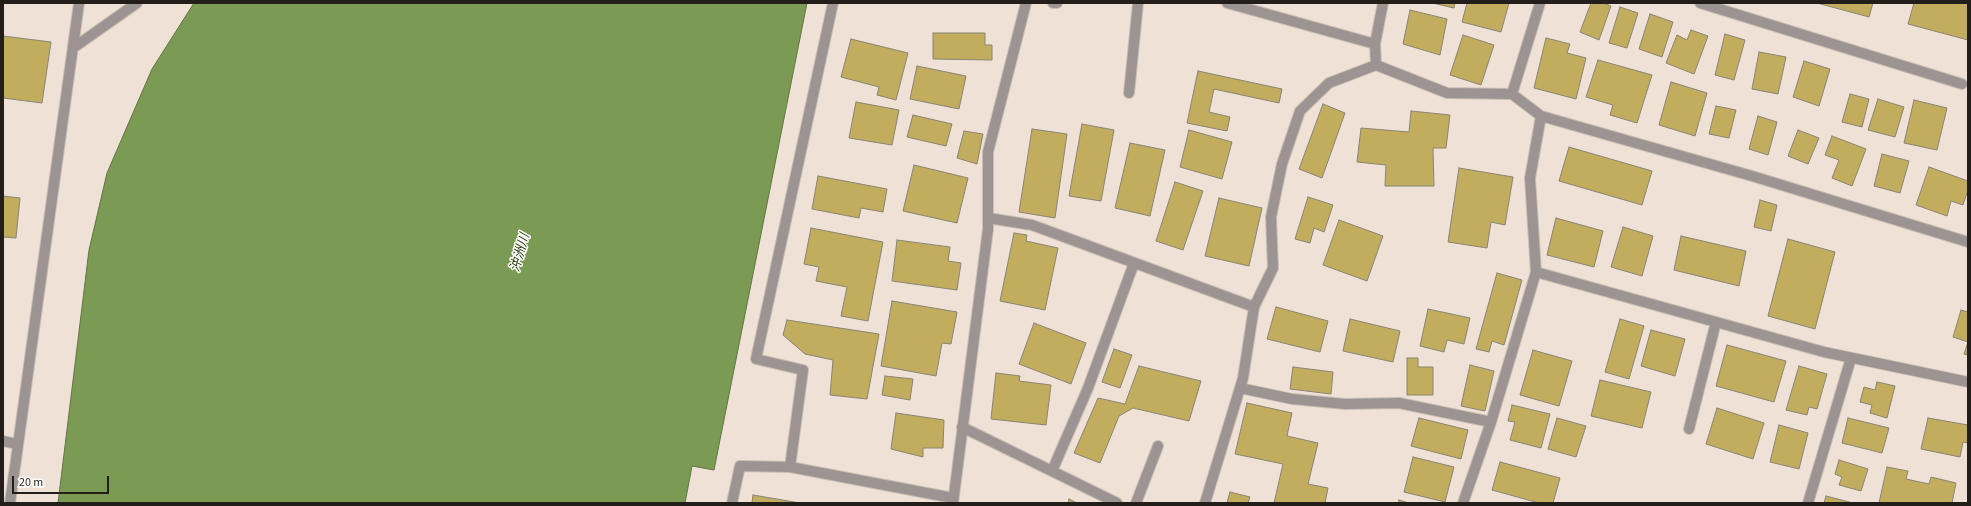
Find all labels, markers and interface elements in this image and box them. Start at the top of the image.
water label: 沖洲川 [508,232,534,274]
scale bar [14,468,111,494]
text: 20 m [19,474,43,491]

